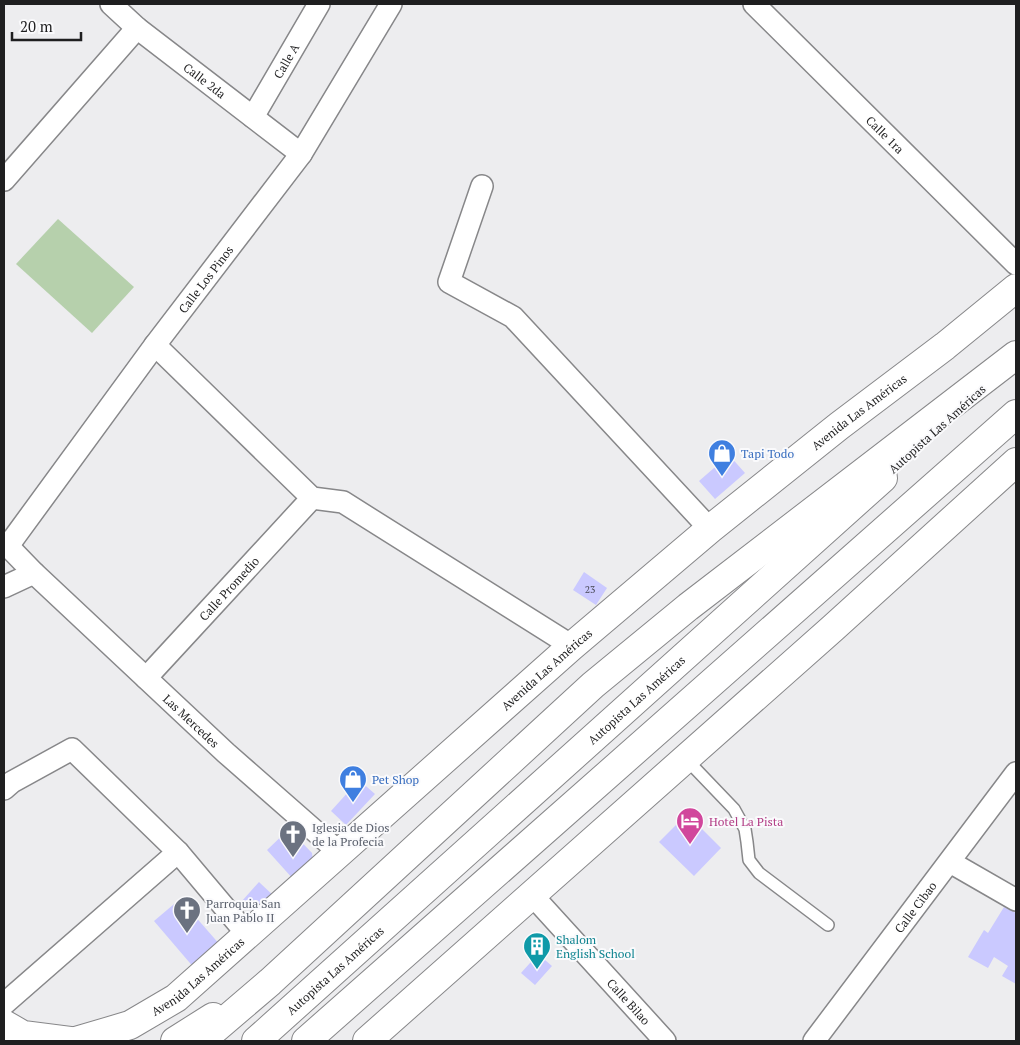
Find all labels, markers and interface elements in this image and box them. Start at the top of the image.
scale bar [12,10,81,42]
text: 20 m [20,16,53,36]
street label: Calle A [270,40,302,81]
street label: Calle 2da [181,59,229,101]
street label: Calle 1ra [863,112,907,156]
street label: Calle Los Pinos [175,242,236,316]
street label: Avenida Las Américas [808,370,909,453]
street label: Autopista Las Américas [885,381,989,477]
shop icon: Tapi Todo [707,438,737,477]
place label: Tapi Todo [741,446,794,461]
street label: Calle Promedio [195,553,262,623]
house number: 23 [585,583,595,596]
street label: Avenida Las Américas [498,625,595,713]
street label: Autopista Las Américas [585,652,688,747]
street label: Las Mercedes [160,691,223,750]
shop icon: Pet Shop [338,764,368,803]
place label: Pet Shop [372,772,419,787]
hotel icon: Hotel La Pista [675,806,705,845]
place label: Hotel La Pista [709,814,783,829]
church icon: Iglesia de Dios de la Profecia [278,819,308,858]
place label: Iglesia de Dios de la Profecia [312,820,390,849]
street label: Calle Cibao [891,878,940,936]
church icon: Parroquia San Juan Pablo II [172,895,202,934]
place label: Parroquia San Juan Pablo II [206,896,281,925]
street label: Autopista Las Américas [283,923,387,1018]
building icon: Shalom English School [522,931,552,970]
place label: Shalom English School [556,932,635,961]
street label: Avenida Las Américas [148,934,247,1018]
street label: Calle Bilao [604,975,654,1028]

